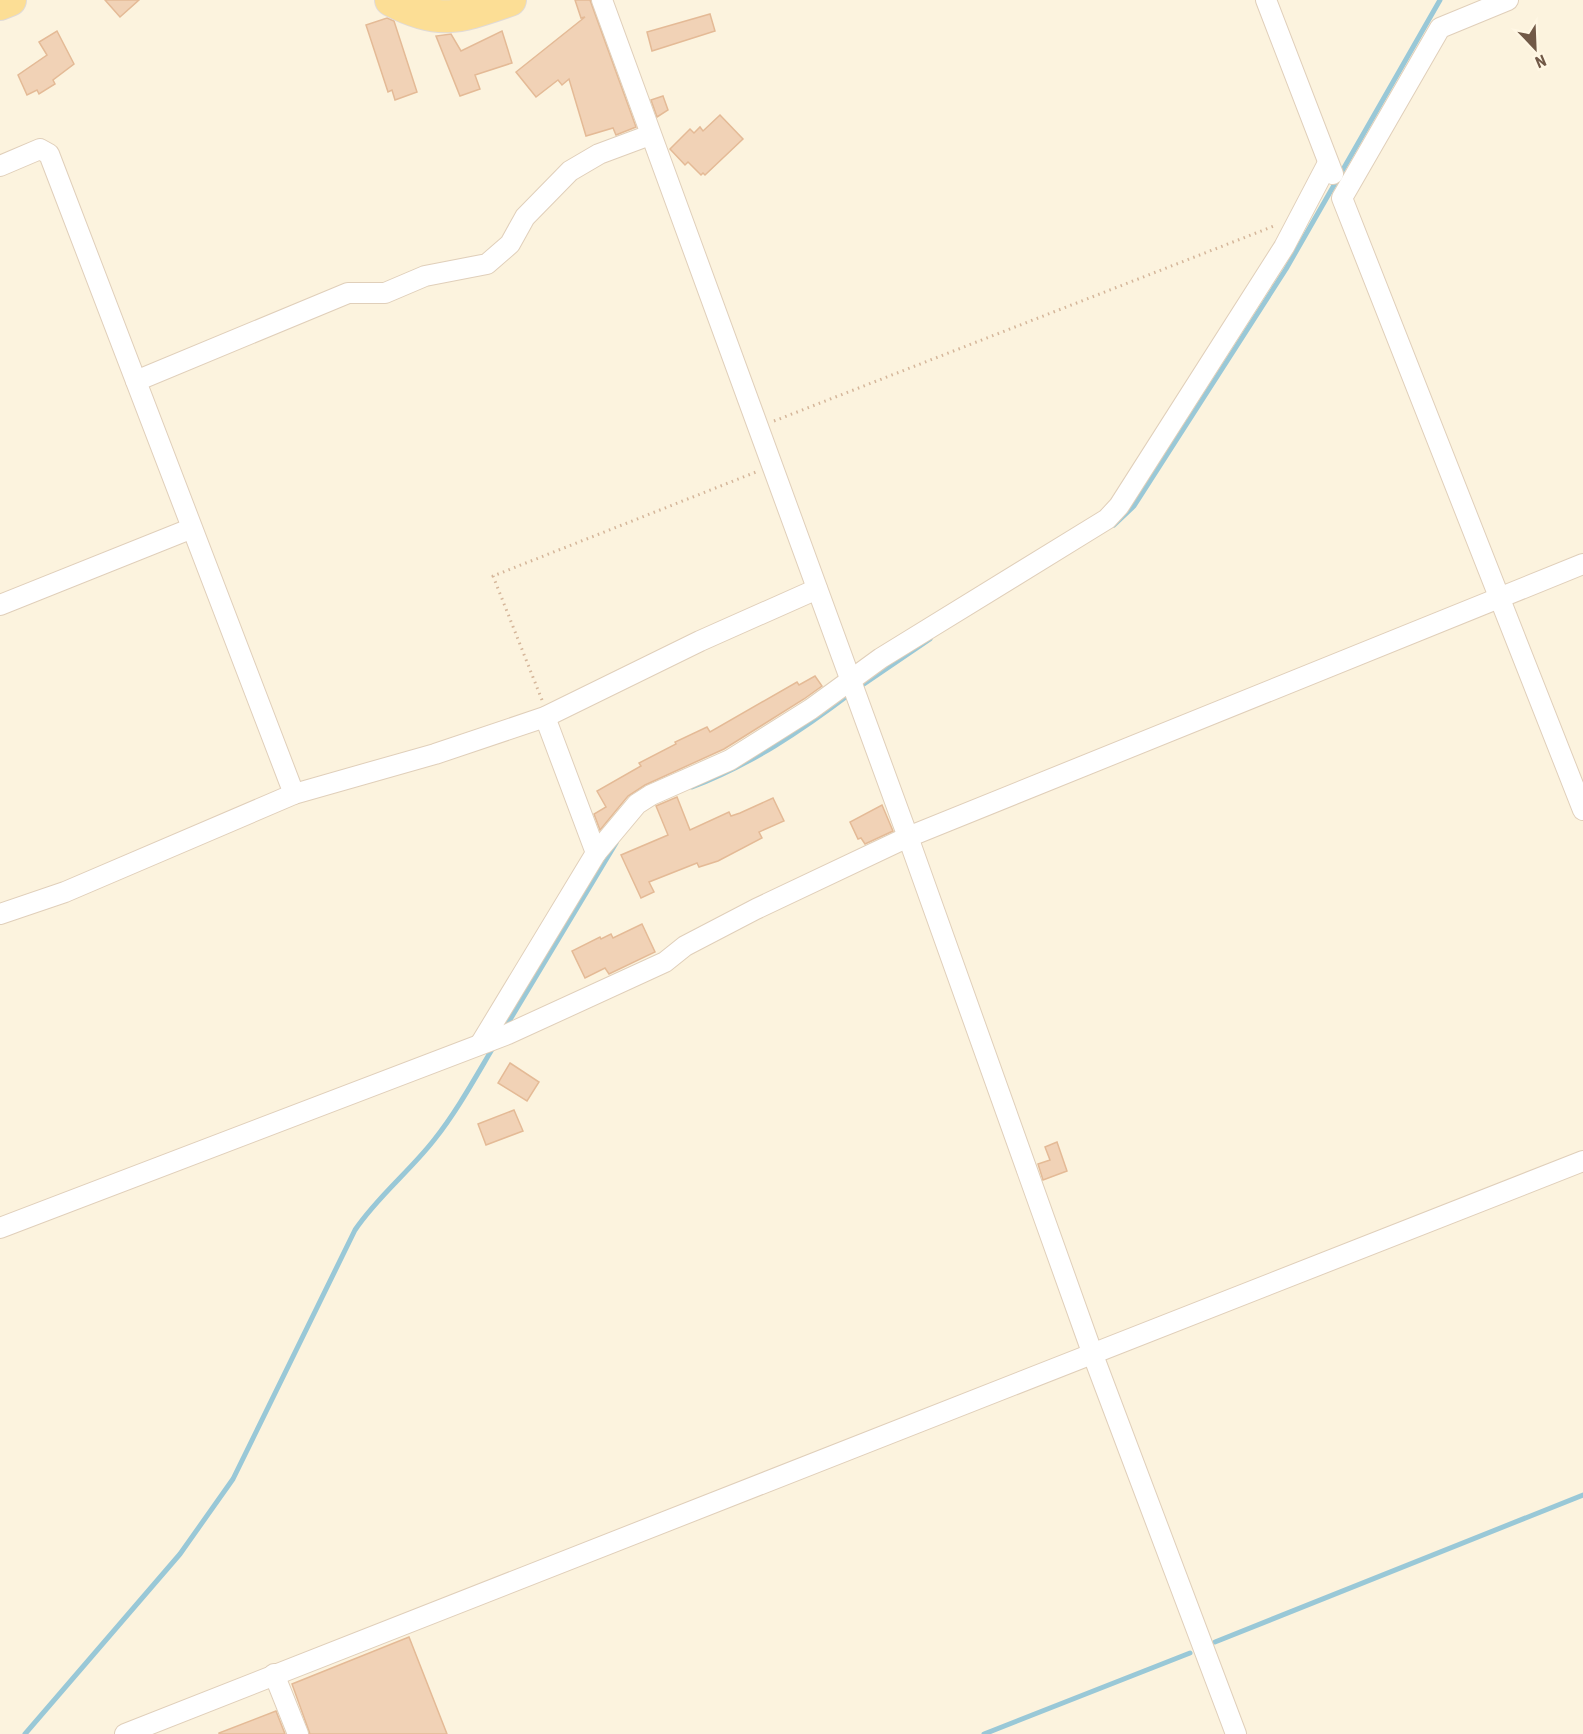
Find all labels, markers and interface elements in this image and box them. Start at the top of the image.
north arrow [1505,18,1565,78]
text: N [1532,51,1549,72]

